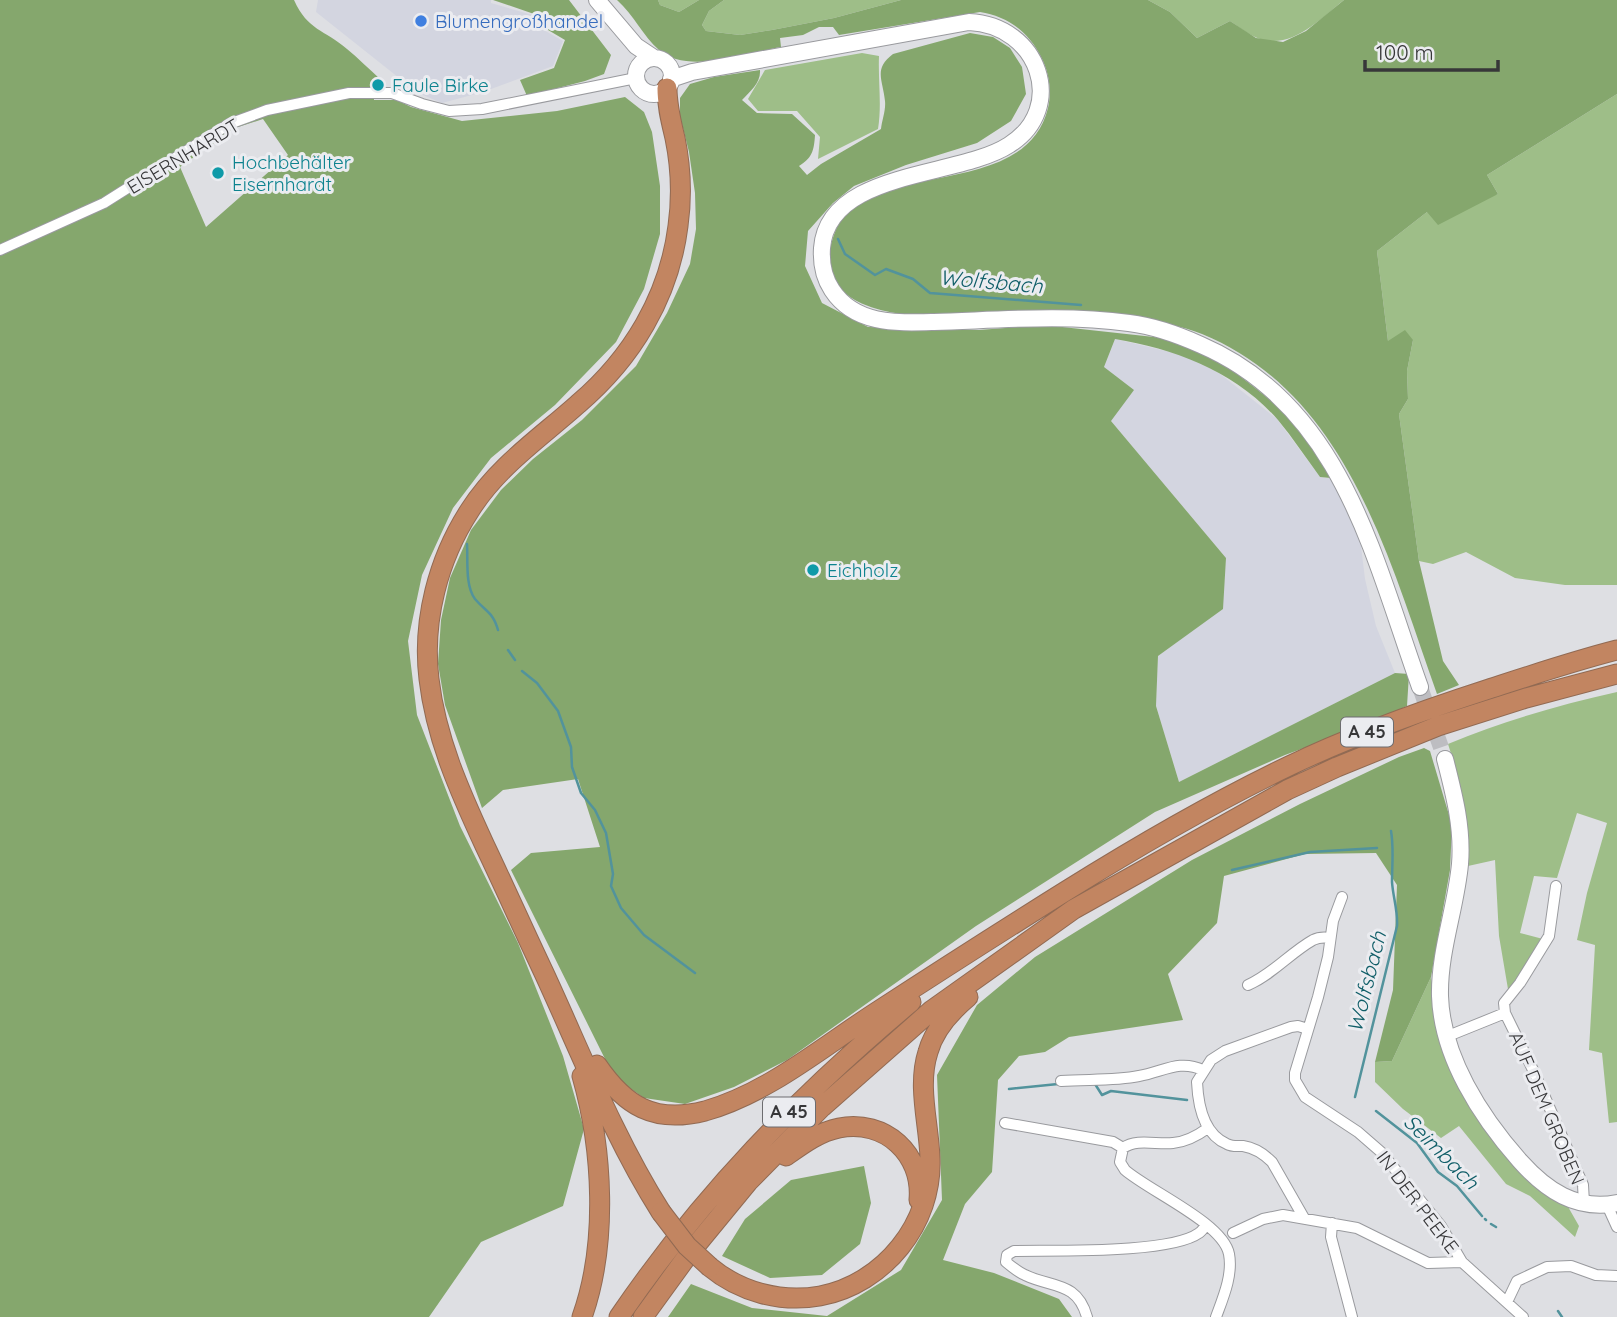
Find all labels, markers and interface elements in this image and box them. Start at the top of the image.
place label: Blumengroßhandel [435,9,603,33]
marker: Blumengroßhandel [413,13,429,29]
scale bar [1365,28,1498,72]
text: 100 m [1376,39,1434,65]
place label: Faule Birke [392,73,489,97]
marker: Faule Birke [370,77,386,93]
street label: EISERNHARDT [122,113,244,199]
place label: Hochbehälter Eisernhardt [232,150,352,196]
marker: Hochbehälter Eisernhardt [210,165,226,181]
water label: Wolfsbach [939,264,1045,299]
place label: Eichholz [827,558,898,582]
marker: Eichholz [805,562,821,578]
road number: A 45 [1341,718,1393,746]
water label: Wolfsbach [1341,928,1391,1035]
street label: AUF DEM GROBEN [1504,1028,1590,1188]
road number: A 45 [763,1098,815,1126]
water label: Seimbach [1399,1108,1485,1195]
street label: IN DER PEEKE [1372,1146,1464,1258]

